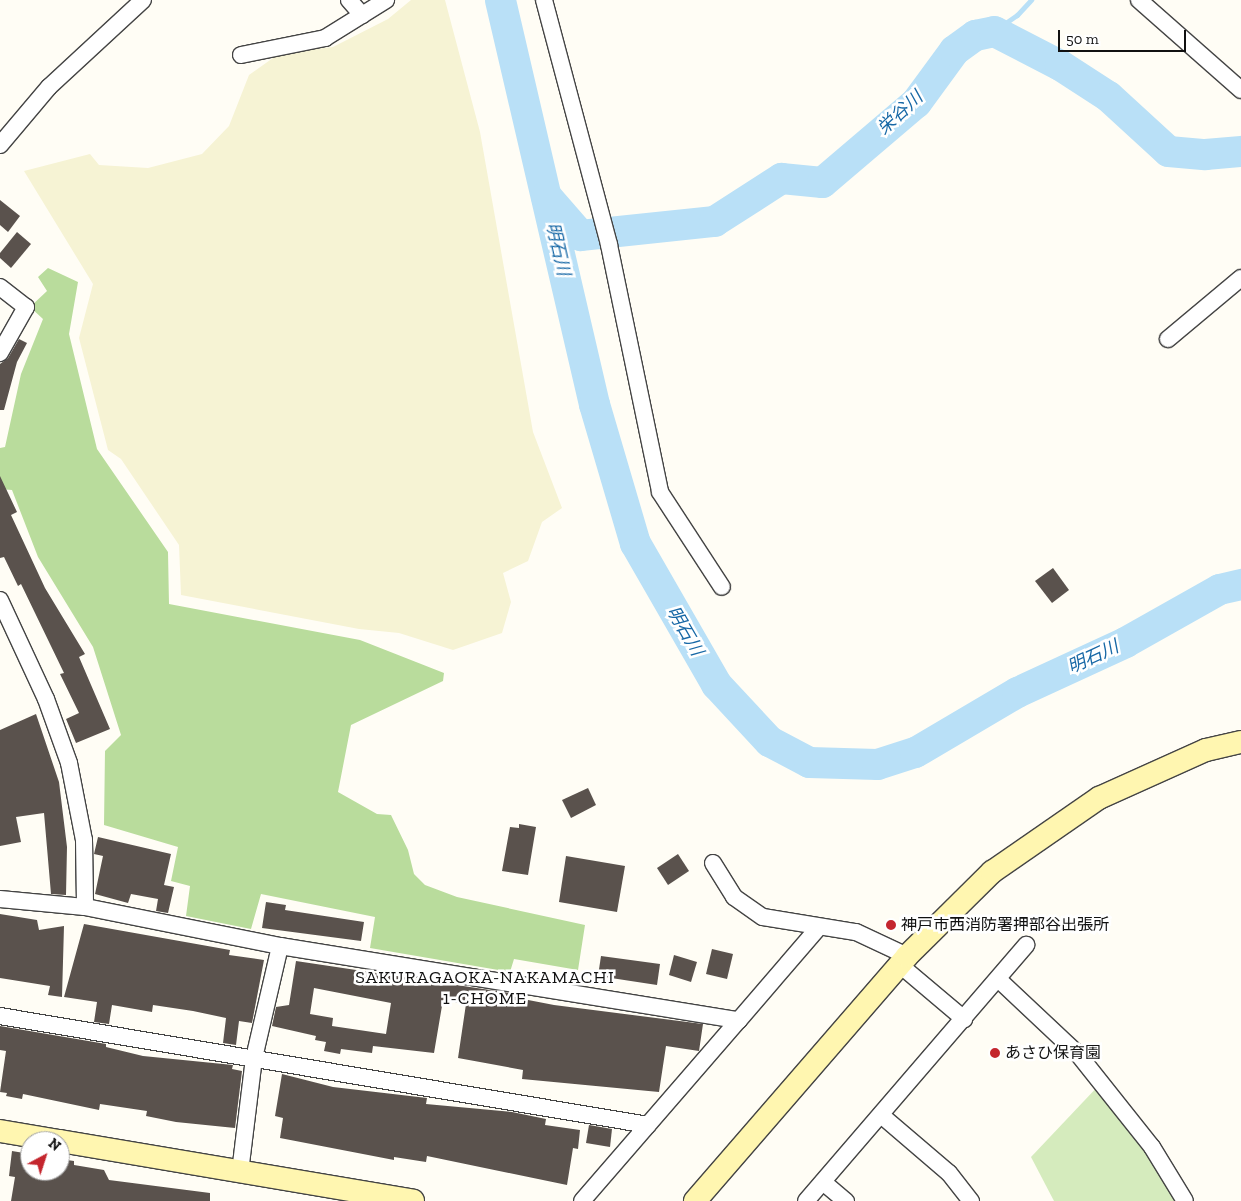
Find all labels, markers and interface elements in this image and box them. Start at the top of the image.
scale bar [1061,20,1188,52]
text: 50 m [1066,30,1099,48]
water label: 栄谷川 [873,87,927,139]
water label: 明石川 [541,220,575,278]
water label: 明石川 [662,602,708,660]
water label: 明石川 [1064,636,1122,678]
place label: 神戸市西消防署押部谷出張所 [901,915,1109,935]
marker: 神戸市西消防署押部谷出張所 [885,919,897,931]
district label: SAKURAGAOKA-NAKAMACHI 1-CHOME [353,967,617,1010]
place label: あさひ保育園 [1005,1043,1101,1063]
marker: あさひ保育園 [989,1047,1001,1059]
north arrow [20,1131,70,1181]
text: N [45,1135,64,1155]

